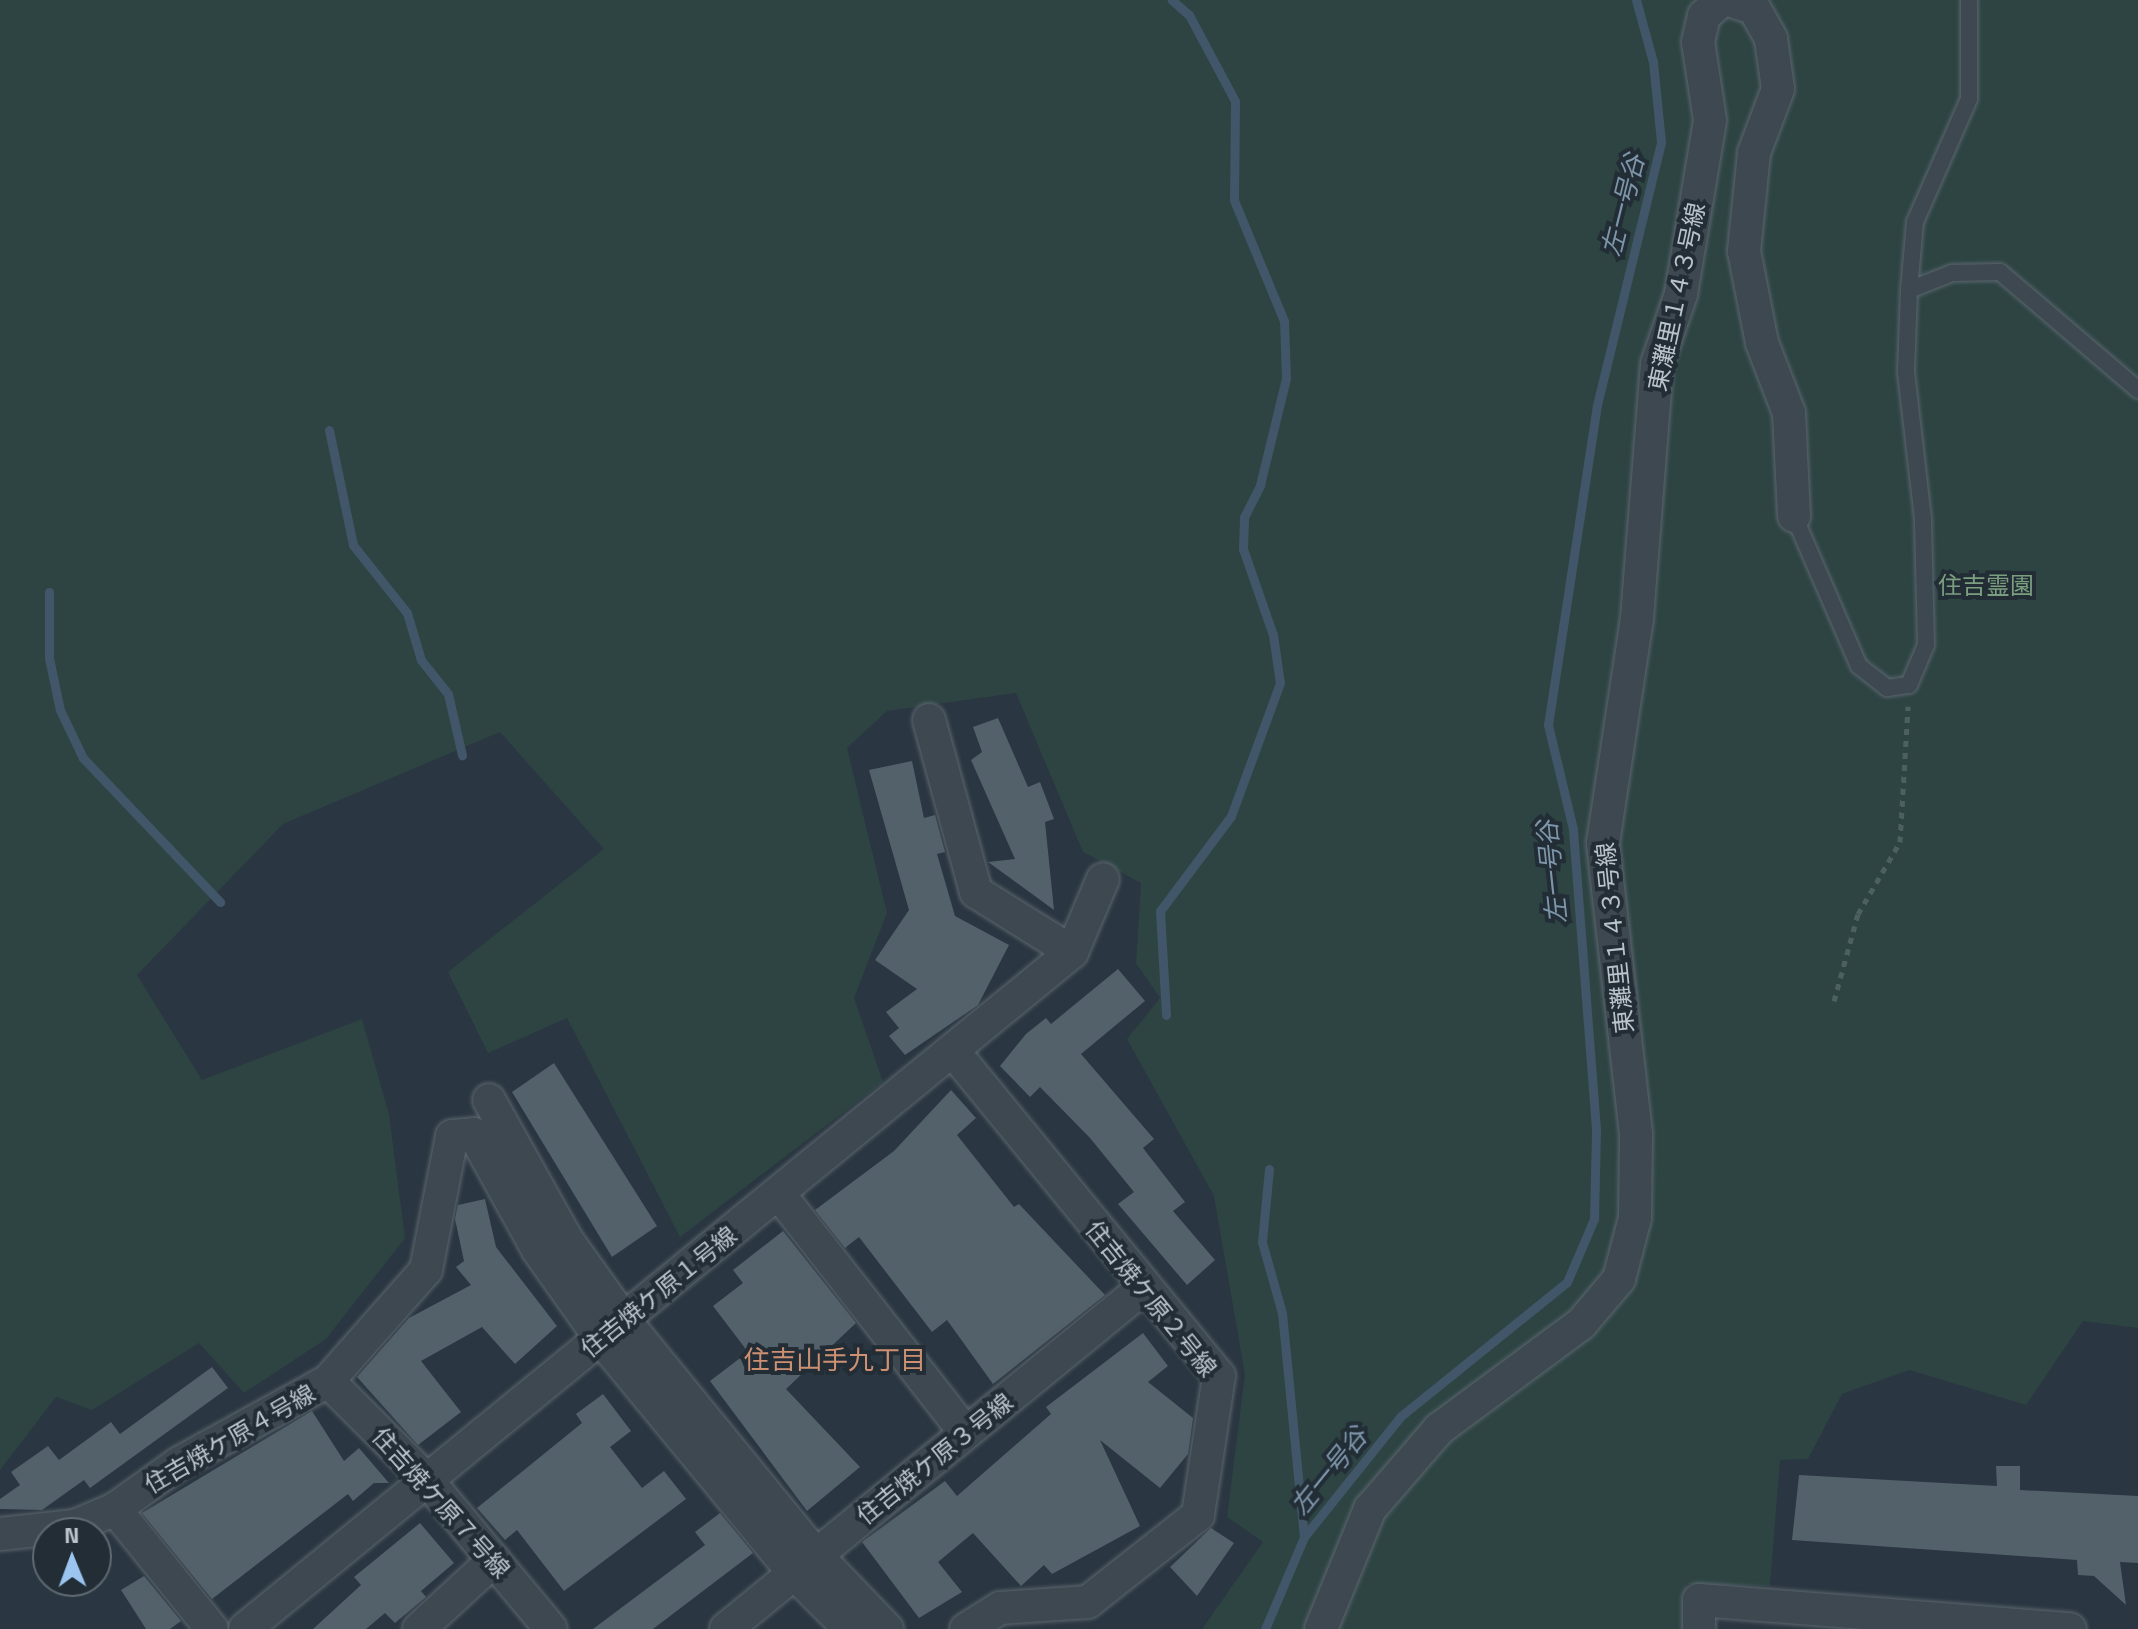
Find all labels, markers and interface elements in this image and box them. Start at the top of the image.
water label: 左一号谷 [1595,151,1651,259]
street label: 東灘里１４３号線 [1643,200,1711,394]
park label: 住吉霊園 [1938,572,2034,600]
water label: 左一号谷 [1531,819,1573,925]
street label: 東灘里１４３号線 [1591,841,1639,1035]
street label: 住吉焼ケ原２号線 [1079,1215,1223,1383]
street label: 住吉焼ケ原１号線 [575,1220,743,1364]
district label: 住吉山手九丁目 [744,1344,926,1376]
street label: 住吉焼ケ原４号線 [140,1379,320,1499]
street label: 住吉焼ケ原３号線 [851,1387,1019,1531]
water label: 左一号谷 [1284,1421,1374,1521]
street label: 住吉焼ケ原７号線 [366,1422,516,1584]
north arrow [32,1517,112,1597]
text: N [64,1518,80,1552]

